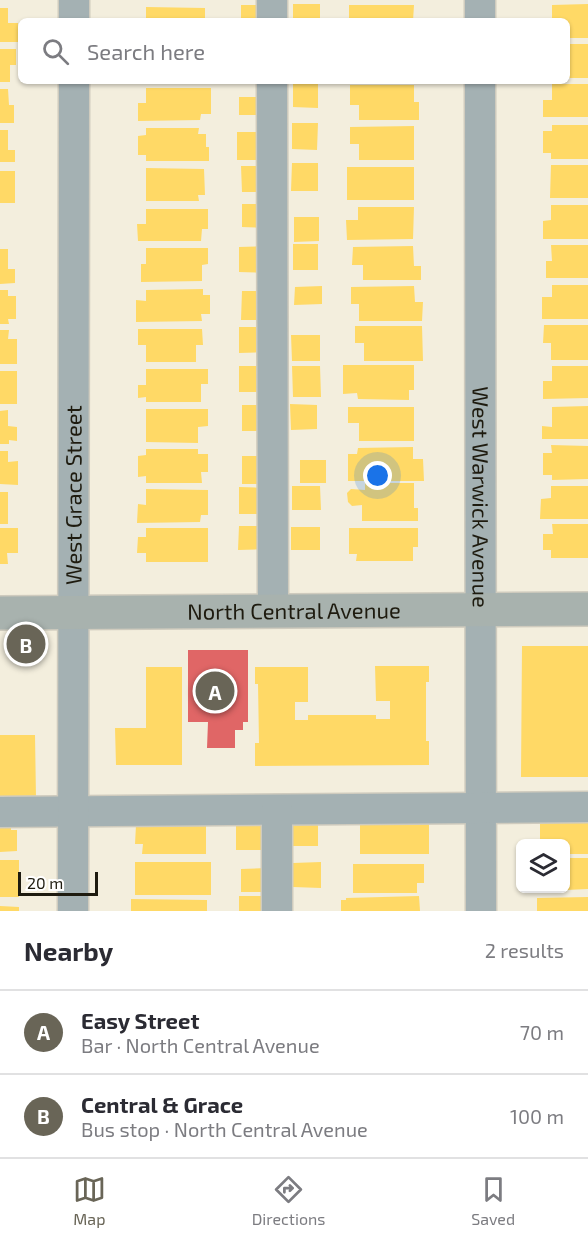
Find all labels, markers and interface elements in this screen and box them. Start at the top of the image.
search box [18,18,570,84]
icon: search [39,35,72,68]
text: Search here [87,38,205,64]
street label: West Warwick Avenue [468,386,495,608]
street label: West Grace Street [59,405,86,585]
your location [363,461,392,490]
street label: North Central Avenue [187,596,401,624]
pin: B [6,622,46,666]
pin: A [196,668,234,714]
map controls [516,839,570,893]
button: layers [516,839,570,893]
scale bar [18,869,98,896]
text: 20 m [27,873,63,892]
text: Nearby [24,935,113,966]
text: 2 results [485,938,564,962]
text: Easy Street [81,1007,199,1033]
text: A [37,1020,50,1044]
text: 70 m [520,1020,564,1044]
text: Bar · North Central Avenue [81,1033,320,1057]
text: Central & Grace [81,1091,243,1117]
text: B [37,1104,50,1128]
text: 100 m [510,1104,564,1128]
text: Bus stop · North Central Avenue [81,1117,368,1141]
tab: Map [73,1173,106,1228]
tab: Directions [252,1173,325,1228]
tab: Saved [471,1173,515,1228]

